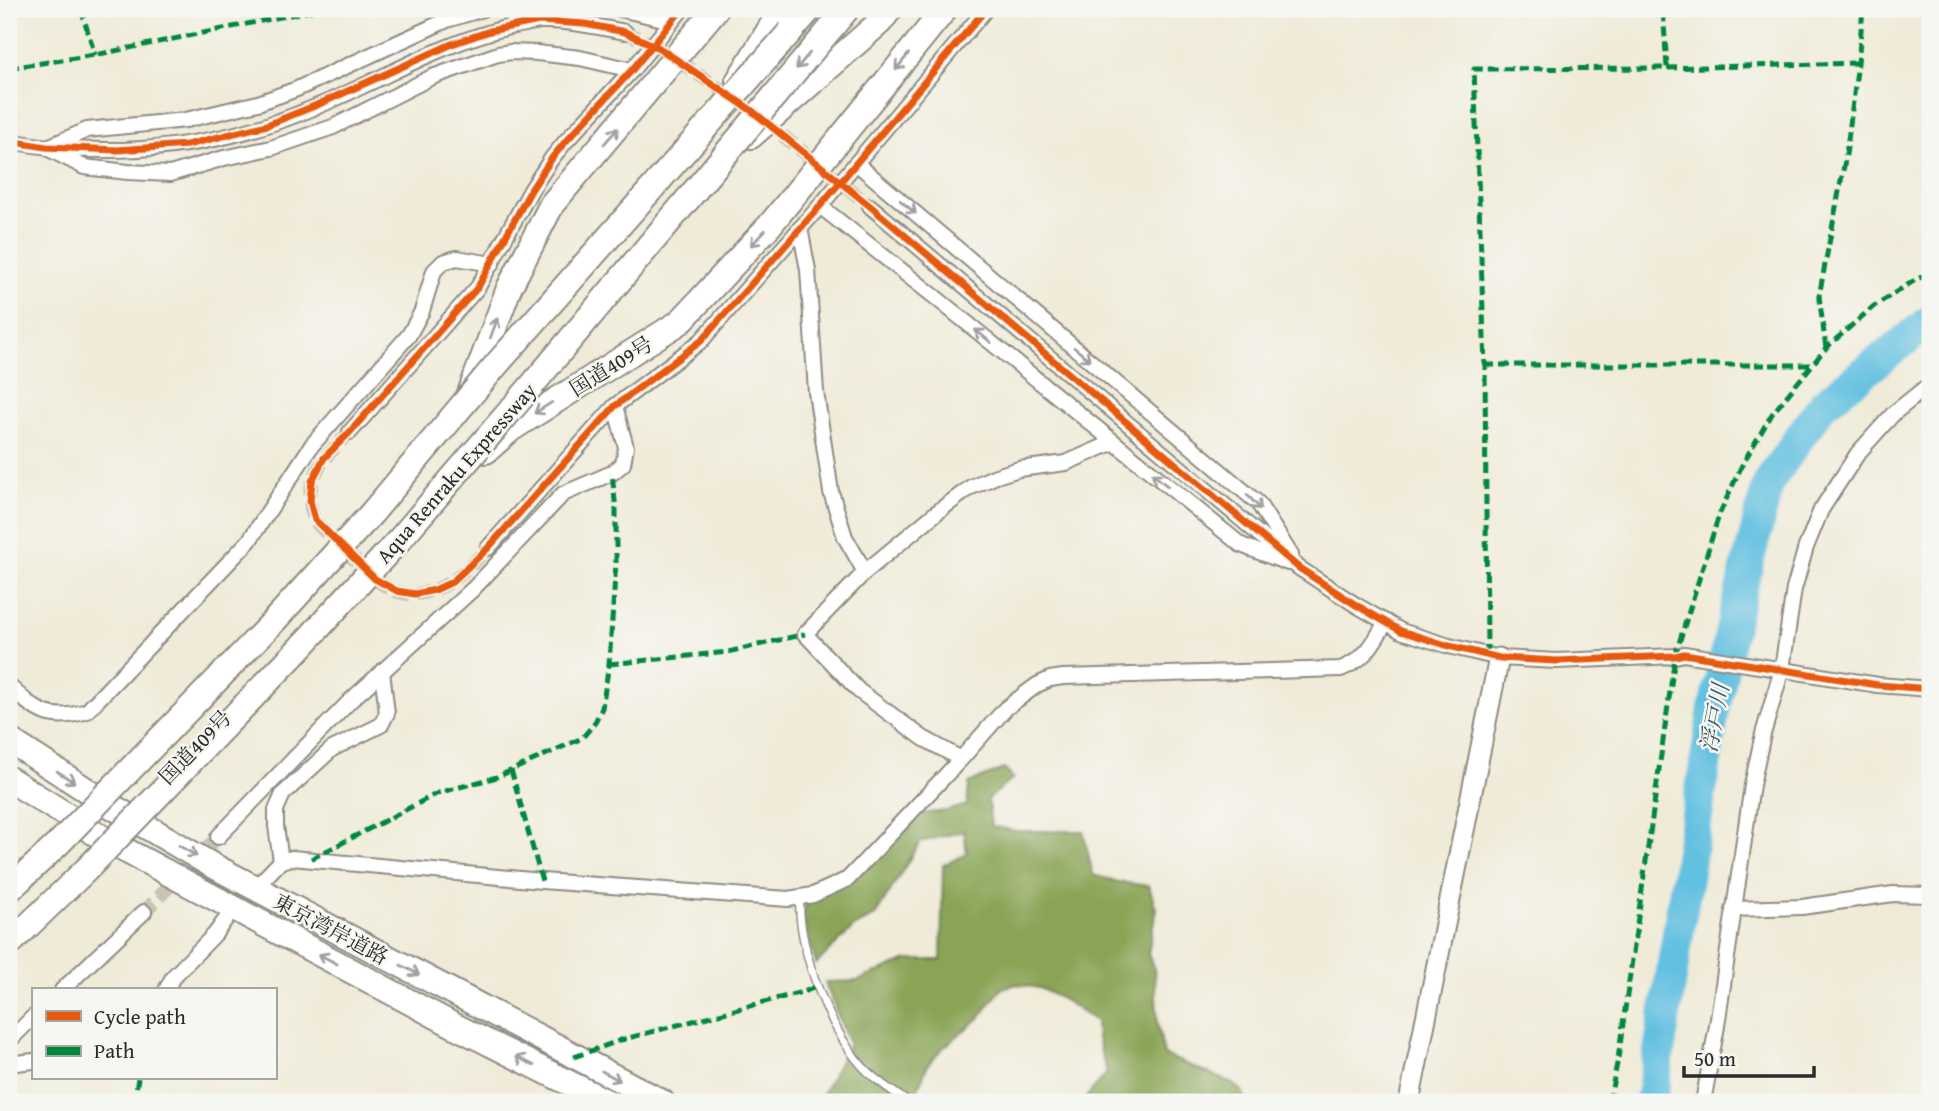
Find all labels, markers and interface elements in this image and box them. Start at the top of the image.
one-way arrow [795,52,811,70]
one-way arrow [894,52,910,70]
one-way arrow [602,127,618,145]
one-way arrow [899,199,917,215]
one-way arrow [750,229,766,247]
one-way arrow [488,318,501,340]
street label: 国道409号 [563,328,659,404]
one-way arrow [975,328,993,344]
one-way arrow [1072,346,1090,362]
street label: Aqua Renraku Expressway [369,375,544,570]
one-way arrow [534,401,553,416]
one-way arrow [1151,472,1169,487]
one-way arrow [1246,493,1263,510]
water label: 浮戸川 [1691,678,1737,755]
street label: 国道409号 [151,703,239,791]
one-way arrow [55,770,75,784]
one-way arrow [177,845,197,859]
street label: 東京湾岸道路 [268,886,394,972]
one-way arrow [318,951,339,965]
one-way arrow [399,964,420,977]
legend [32,988,276,1080]
text: Cycle path [94,1001,186,1032]
scale bar [1684,1034,1813,1078]
text: Path [94,1035,135,1066]
text: 50 m [1694,1043,1736,1074]
one-way arrow [515,1053,535,1067]
one-way arrow [600,1070,621,1084]

